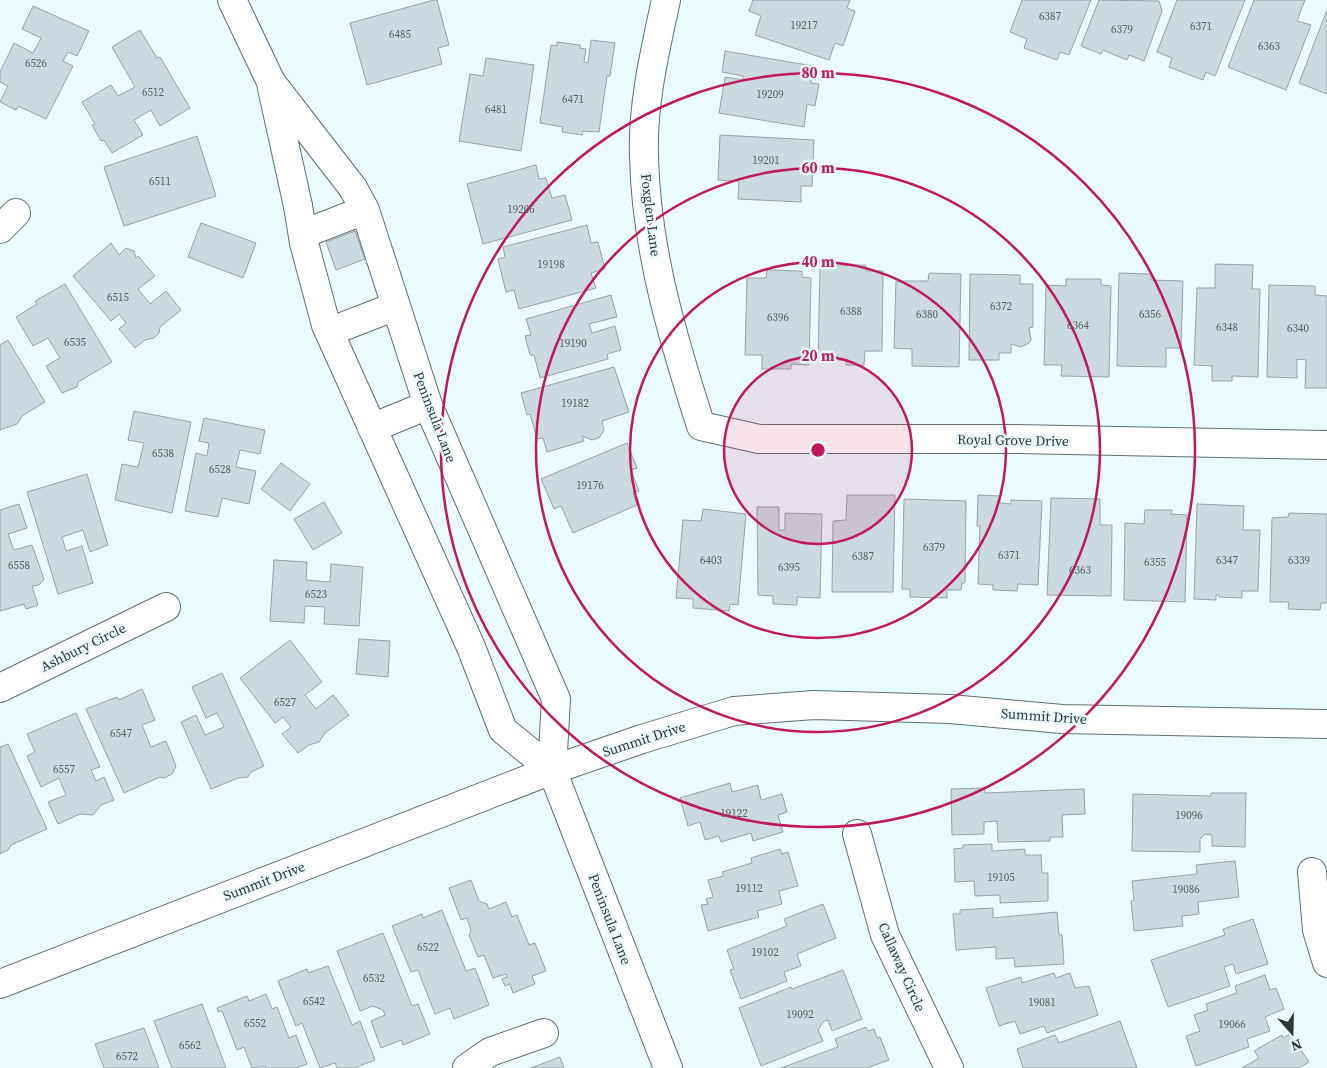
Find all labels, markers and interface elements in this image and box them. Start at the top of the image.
house number: 6387 [1039,9,1061,24]
house number: 19217 [790,18,818,33]
house number: 6371 [1190,19,1212,34]
house number: 6379 [1111,22,1133,37]
house number: 6485 [389,27,411,42]
house number: 6363 [1258,39,1280,54]
house number: 6526 [25,56,47,71]
text: 80 m [801,62,835,83]
house number: 6512 [142,85,164,100]
house number: 19209 [756,87,784,102]
house number: 6471 [562,92,584,107]
house number: 6481 [485,102,507,117]
house number: 19201 [752,153,780,168]
text: 60 m [801,157,835,178]
street label: Foxglen Lane [636,172,666,258]
house number: 6511 [149,174,171,189]
house number: 19206 [507,202,535,217]
text: 40 m [801,251,835,272]
house number: 19198 [537,257,565,272]
house number: 6515 [107,290,129,305]
house number: 6372 [990,299,1012,314]
house number: 6388 [840,304,862,319]
house number: 6380 [916,307,938,322]
house number: 6356 [1139,307,1161,322]
house number: 6396 [767,310,789,325]
house number: 6364 [1067,318,1089,333]
house number: 6348 [1216,320,1238,335]
house number: 6340 [1287,321,1309,336]
house number: 6535 [64,335,86,350]
house number: 19190 [559,336,587,351]
text: 20 m [801,345,835,366]
street label: Peninsula Lane [408,369,462,465]
house number: 19182 [561,396,589,411]
street label: Royal Grove Drive [957,429,1069,451]
centre of rings [809,441,827,459]
house number: 6538 [152,446,174,461]
house number: 6528 [209,462,231,477]
house number: 19176 [576,478,604,493]
house number: 6379 [923,540,945,555]
house number: 6371 [998,548,1020,563]
house number: 6387 [852,549,874,564]
house number: 6403 [700,553,722,568]
house number: 6347 [1216,553,1238,568]
house number: 6339 [1288,553,1310,568]
house number: 6355 [1144,555,1166,570]
house number: 6558 [8,558,30,573]
house number: 6395 [778,560,800,575]
house number: 6363 [1069,563,1091,578]
house number: 6523 [305,587,327,602]
street label: Ashbury Circle [37,618,129,676]
house number: 6527 [274,695,296,710]
street label: Summit Drive [1000,703,1088,729]
street label: Summit Drive [600,716,688,762]
house number: 6547 [110,726,132,741]
house number: 6557 [53,762,75,777]
house number: 19122 [720,806,748,821]
house number: 19096 [1175,808,1203,823]
street label: Summit Drive [220,856,308,906]
house number: 19105 [987,870,1015,885]
street label: Peninsula Lane [583,871,637,967]
house number: 19112 [735,881,763,896]
house number: 19086 [1172,882,1200,897]
street label: Callaway Circle [873,919,931,1015]
house number: 6522 [417,940,439,955]
house number: 19102 [751,945,779,960]
house number: 6532 [363,971,385,986]
house number: 6542 [303,994,325,1009]
house number: 19081 [1028,995,1056,1010]
house number: 19092 [786,1007,814,1022]
north arrow [1267,1008,1317,1058]
house number: 6552 [244,1016,266,1031]
house number: 19066 [1218,1017,1246,1032]
text: N [1288,1034,1305,1056]
house number: 6562 [179,1038,201,1053]
house number: 6572 [116,1049,138,1064]

